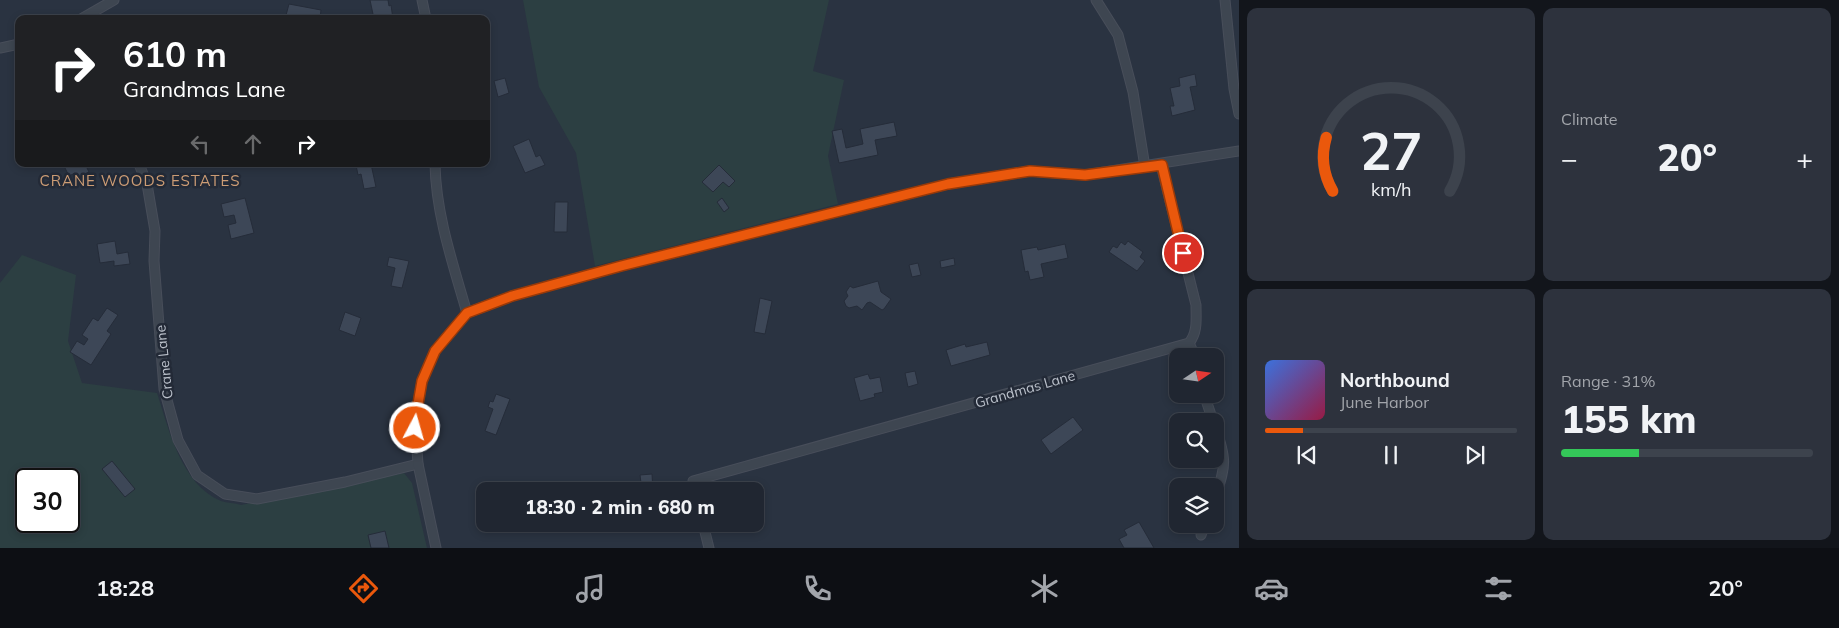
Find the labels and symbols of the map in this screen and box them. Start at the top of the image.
district label: CRANE WOODS ESTATES [39,171,241,190]
pin [1162,232,1204,274]
street label: Crane Lane [151,324,177,400]
north arrow [1169,348,1224,402]
street label: Grandmas Lane [973,366,1077,412]
position arrow [388,401,440,453]
speed limit sign: 30 [15,468,80,533]

